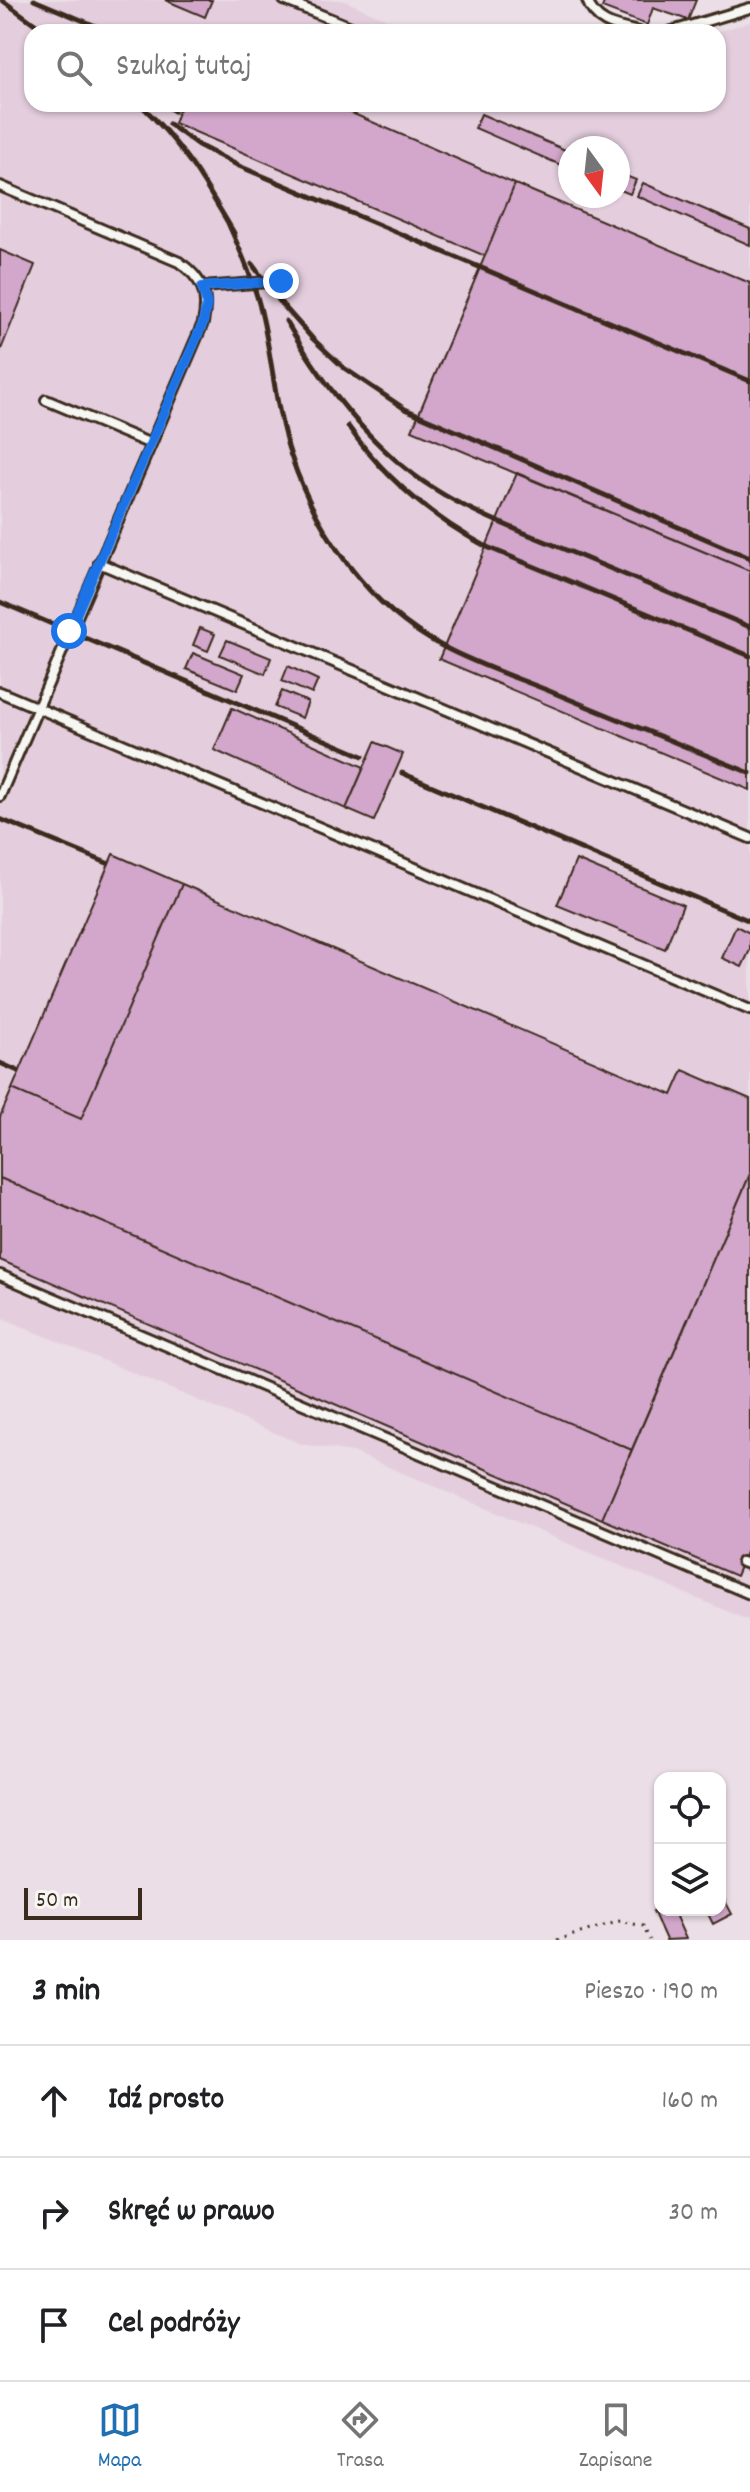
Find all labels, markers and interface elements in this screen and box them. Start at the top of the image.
search box [24,24,726,112]
icon: search [52,46,96,90]
text: Szukaj tutaj [116,47,252,90]
north arrow [558,136,630,208]
route end [263,263,299,299]
route start [51,613,87,649]
map controls [654,1772,726,1916]
button: locate [654,1772,726,1844]
button: layers [654,1844,726,1916]
scale bar [24,1884,142,1920]
text: 50 m [36,1886,78,1917]
text: 3 min [32,1968,100,2017]
text: Pieszo · 190 m [584,1974,718,2011]
icon: ahead [32,2079,76,2123]
text: Idź prosto [108,2080,224,2123]
text: 160 m [662,2083,718,2120]
icon: right [32,2191,76,2235]
text: Skręć w prawo [108,2192,275,2235]
text: 30 m [668,2195,718,2232]
icon: arrive [32,2303,76,2347]
text: Cel podróży [108,2304,239,2347]
tab: Mapa [98,2398,142,2477]
tab: Trasa [337,2398,384,2477]
tab: Zapisane [579,2398,652,2477]

